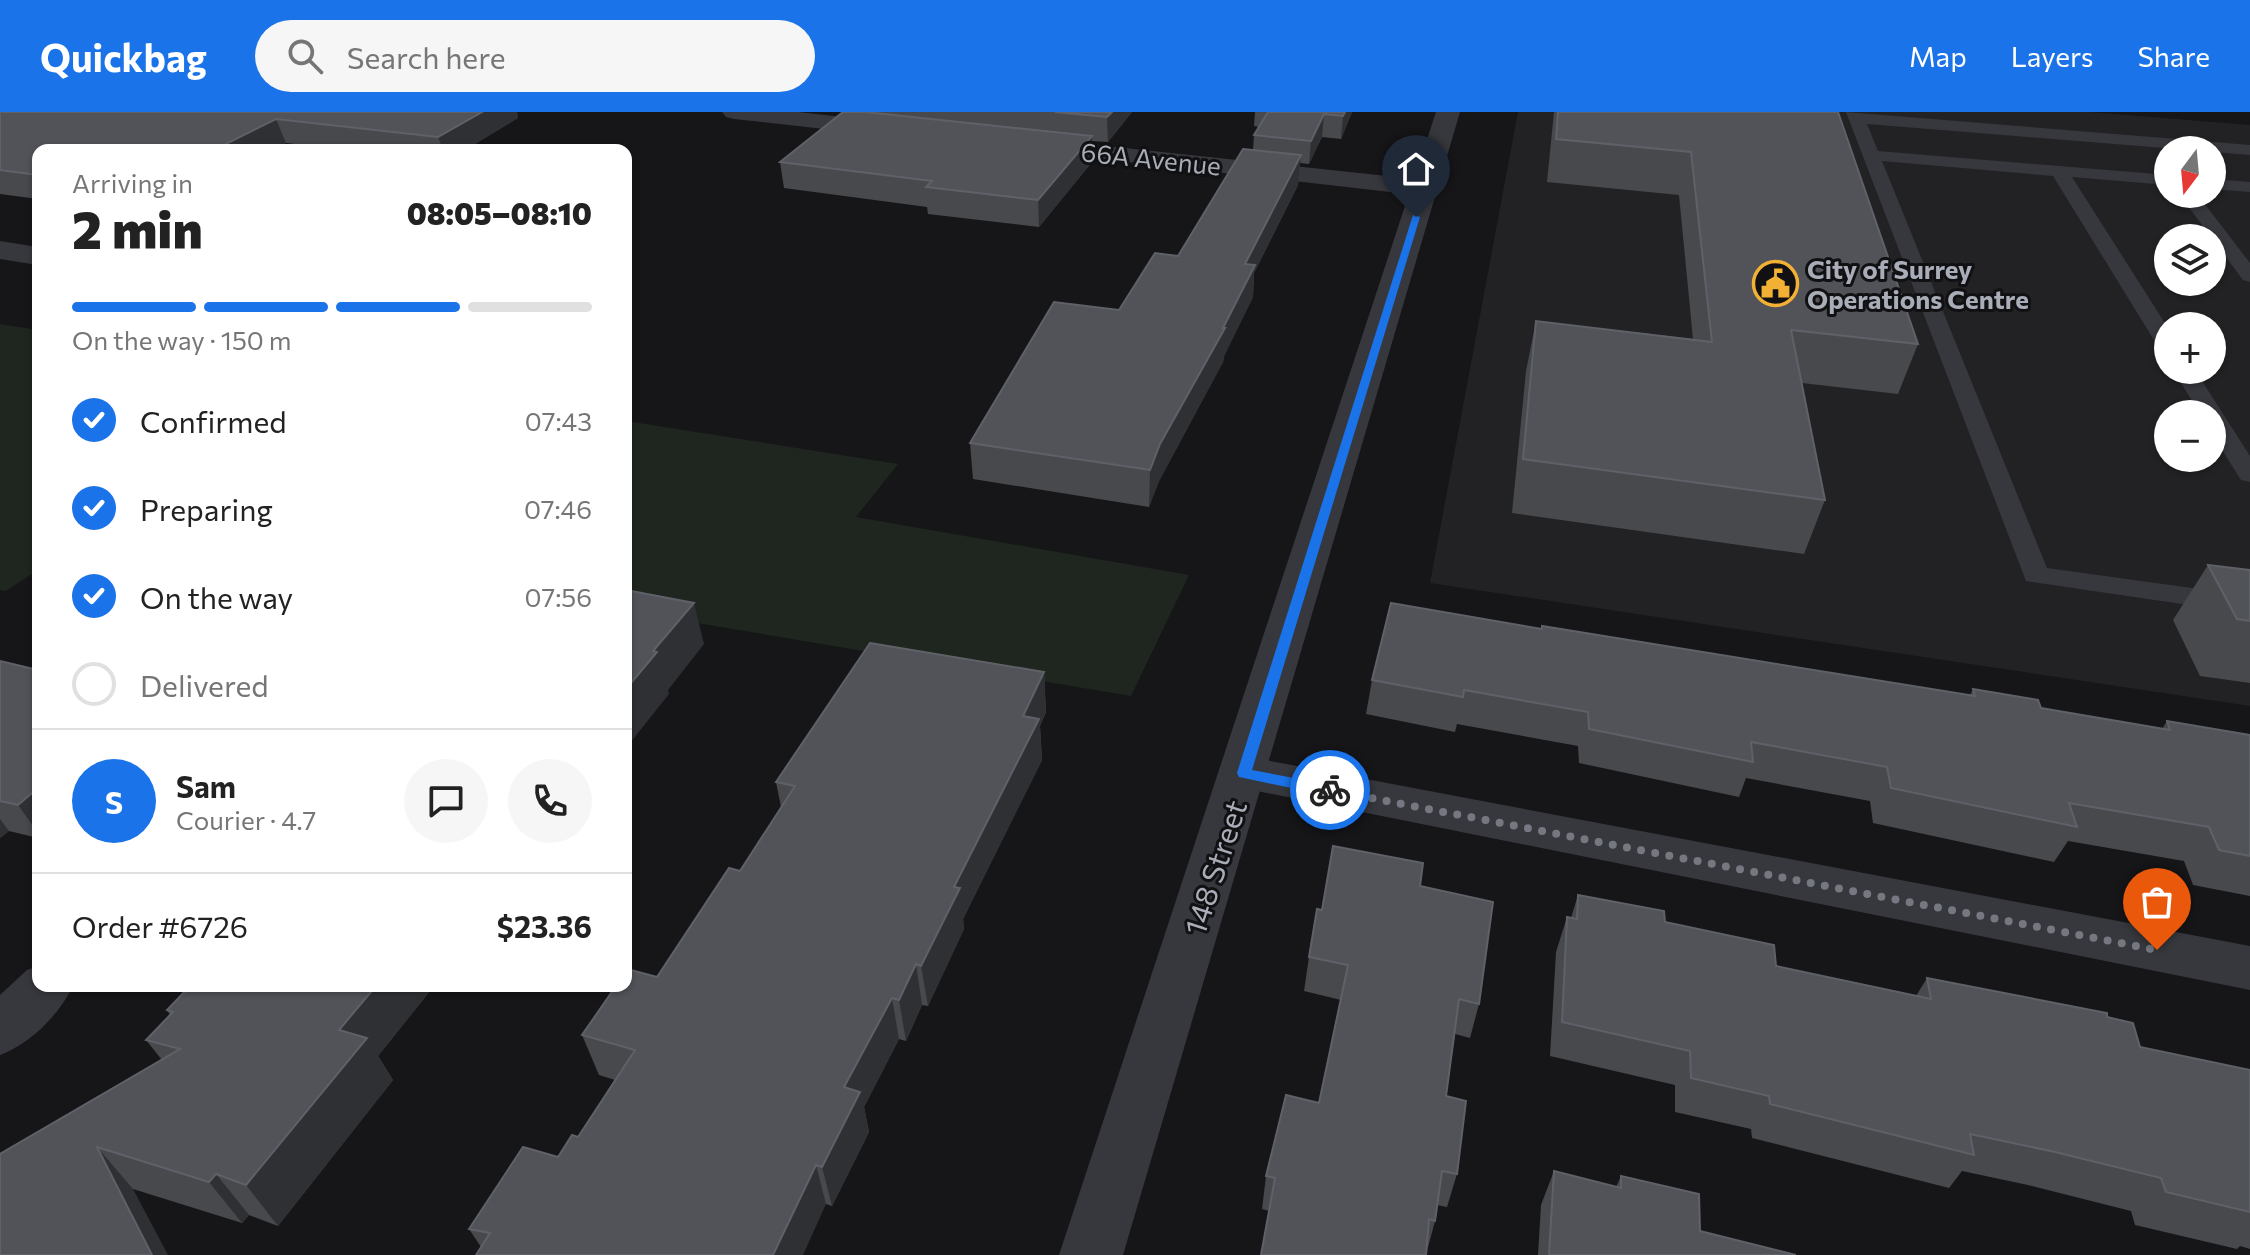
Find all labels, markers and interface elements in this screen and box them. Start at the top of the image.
search box [255,20,815,92]
text: Quickbag [40,33,207,80]
icon: search [283,34,327,78]
text: Search here [347,38,505,75]
text: Map [1909,39,1967,73]
text: Layers [2011,39,2093,73]
text: Share [2137,39,2210,73]
street label: 66A Avenue [1079,135,1223,181]
pin [1382,135,1450,217]
north arrow [2154,136,2226,208]
map controls [2154,136,2226,472]
icon: home [1394,147,1438,191]
text: Arriving in [72,167,193,198]
text: 08:05–08:10 [407,194,592,231]
text: 2 min [72,196,203,260]
button: layers [2154,224,2226,296]
place label: City of Surrey Operations Centre [1807,253,2029,314]
public building icon: City of Surrey Operations Centre [1752,259,1800,307]
button: + [2154,312,2226,384]
text: On the way · 150 m [72,324,291,355]
icon: check [72,398,116,442]
button: − [2154,400,2226,472]
text: Confirmed [140,402,287,439]
text: 07:43 [525,405,592,436]
icon: check [72,486,116,530]
text: Preparing [140,490,273,527]
text: 07:46 [524,493,592,524]
icon: check [72,574,116,618]
text: On the way [140,578,293,615]
text: 07:56 [525,581,592,612]
text: Delivered [140,666,269,703]
courier [1290,750,1370,830]
button: chat [404,759,488,843]
button: phone [508,759,592,843]
text: Sam [176,767,236,804]
icon: bike [1308,768,1352,812]
text: S [105,783,123,820]
street label: 148 Street [1175,795,1253,939]
text: Courier · 4.7 [176,804,316,835]
pin [2123,868,2191,950]
icon: bag [2135,880,2179,924]
text: Order #6726 [72,907,248,944]
text: $23.36 [497,907,592,944]

